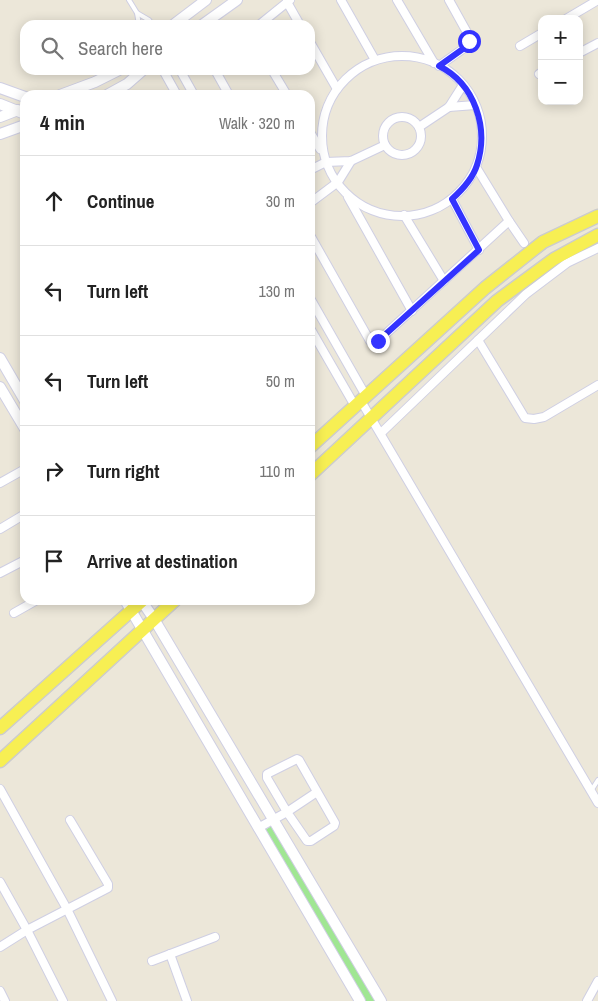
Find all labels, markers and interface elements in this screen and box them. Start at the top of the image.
map controls [538,15,583,105]
button: + [538,15,583,60]
search box [20,20,315,75]
route start [458,30,481,53]
icon: search [38,34,66,62]
text: Search here [78,35,163,61]
button: − [538,60,583,105]
text: 4 min [40,108,85,137]
text: Walk · 320 m [219,112,295,134]
icon: ahead [40,187,68,215]
text: Continue [87,188,155,214]
text: 30 m [266,190,295,212]
icon: left [40,277,68,305]
text: Turn left [87,278,148,304]
text: 130 m [259,280,295,302]
route end [367,330,390,353]
icon: left [40,367,68,395]
text: Turn left [87,368,148,394]
text: 50 m [266,370,295,392]
icon: right [40,457,68,485]
text: Turn right [87,458,159,484]
text: 110 m [259,460,295,482]
icon: arrive [40,547,68,575]
text: Arrive at destination [87,548,238,574]

